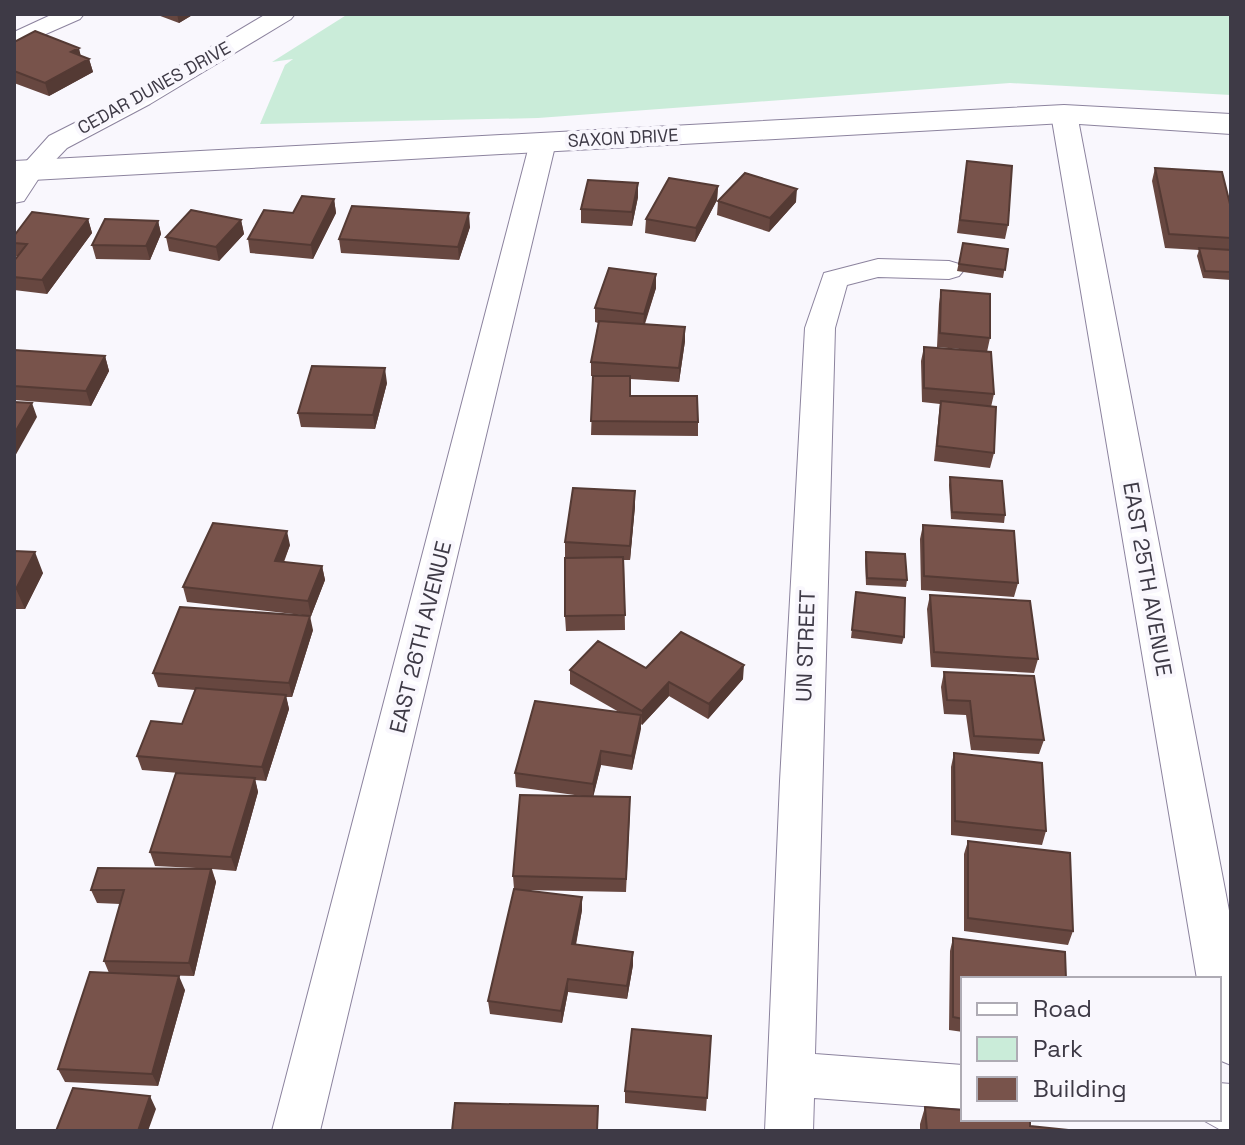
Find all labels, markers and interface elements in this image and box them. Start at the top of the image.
street label: CEDAR DUNES DRIVE [73,36,234,139]
street label: SAXON DRIVE [567,123,679,152]
street label: EAST 25TH AVENUE [1117,480,1179,678]
street label: EAST 26TH AVENUE [383,538,457,736]
street label: UN STREET [789,589,821,703]
legend [961,977,1221,1121]
text: Road [1033,993,1092,1024]
text: Park [1033,1033,1083,1064]
text: Building [1033,1073,1127,1104]

